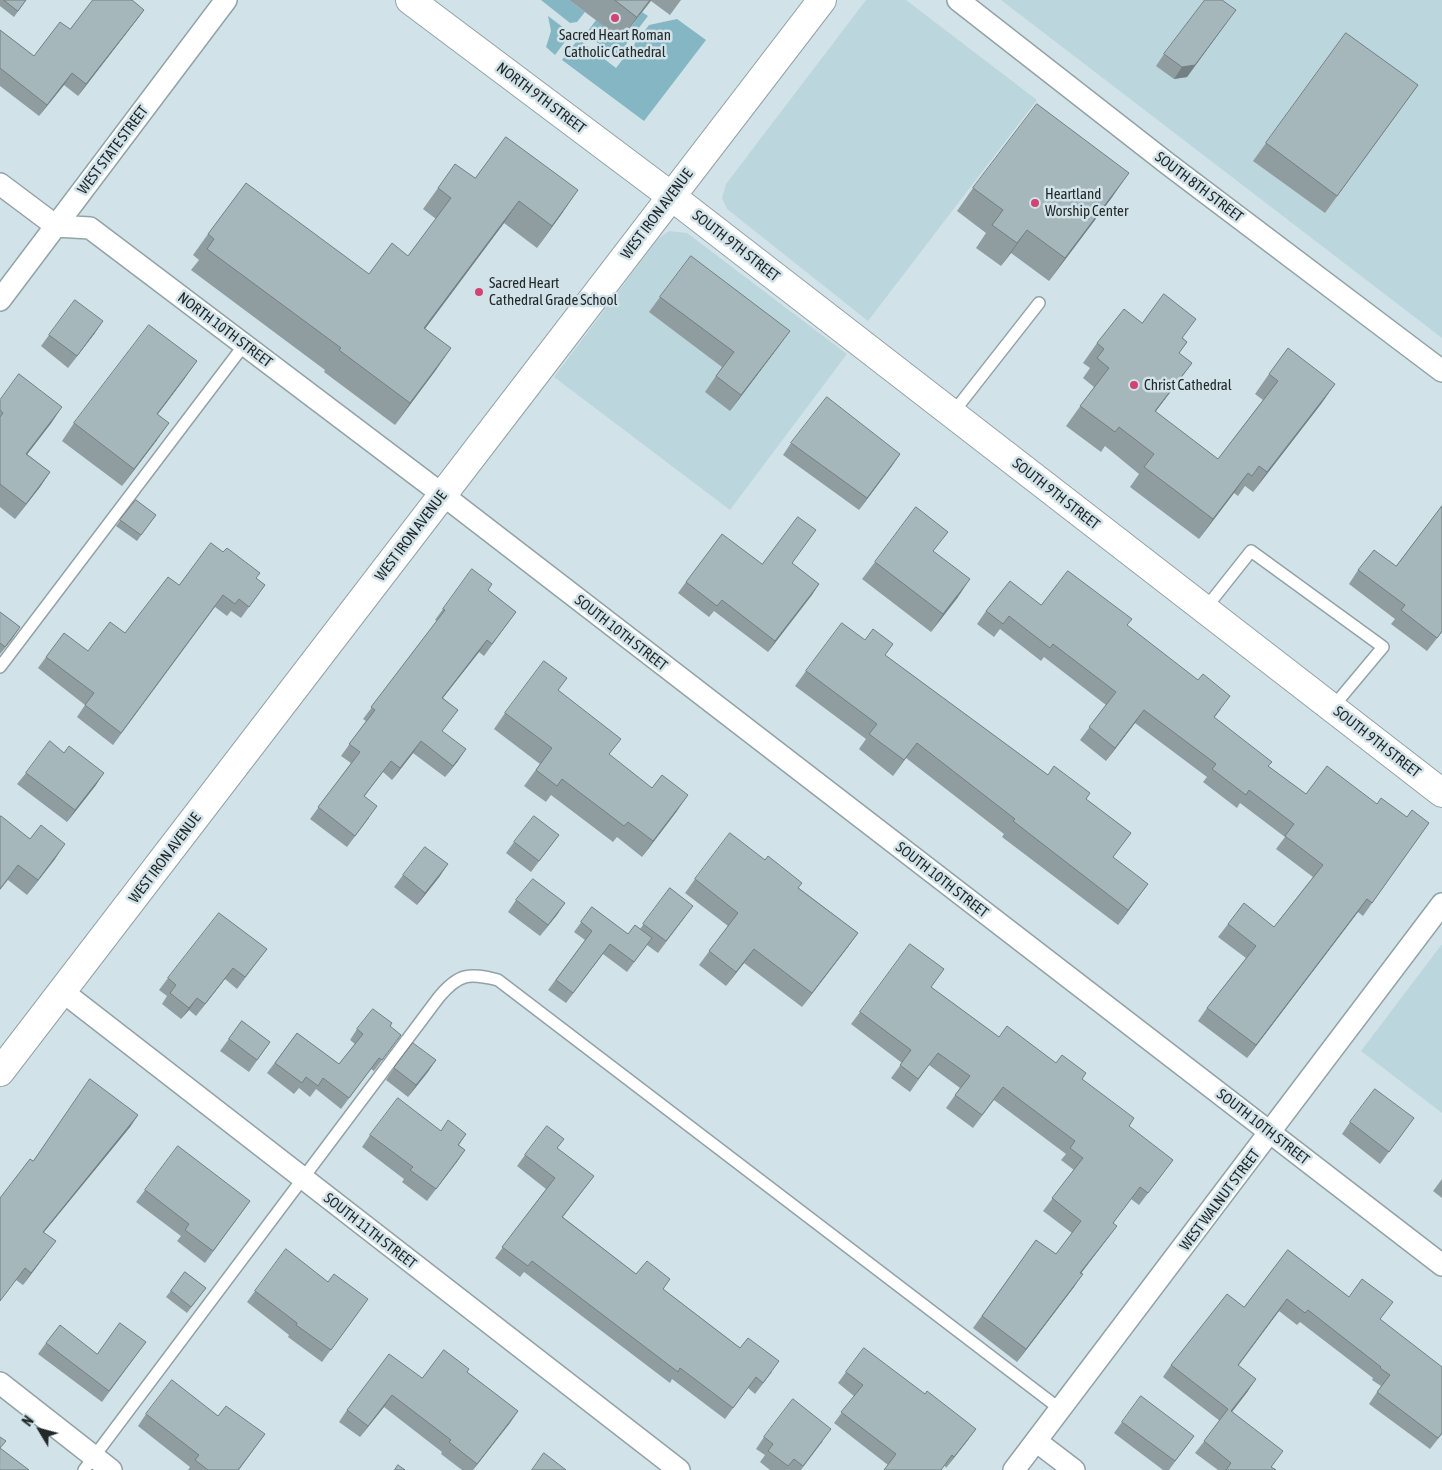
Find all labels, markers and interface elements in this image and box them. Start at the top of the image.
marker: Sacred Heart Roman Catholic Cathedral [609,12,621,24]
place label: Sacred Heart Roman Catholic Cathedral [559,26,671,61]
street label: NORTH 9TH STREET [493,59,589,137]
street label: WEST STATE STREET [74,102,152,198]
street label: SOUTH 8TH STREET [1151,148,1247,226]
street label: WEST IRON AVENUE [617,165,697,263]
place label: Heartland Worship Center [1045,185,1128,220]
marker: Heartland Worship Center [1029,197,1041,209]
street label: SOUTH 9TH STREET [689,206,783,286]
place label: Sacred Heart Cathedral Grade School [489,274,618,309]
marker: Sacred Heart Cathedral Grade School [473,286,485,298]
street label: NORTH 10TH STREET [174,289,276,371]
place label: Christ Cathedral [1144,376,1232,394]
marker: Christ Cathedral [1128,379,1140,391]
street label: SOUTH 9TH STREET [1009,454,1103,534]
street label: WEST IRON AVENUE [371,487,451,585]
street label: SOUTH 10TH STREET [571,591,671,675]
street label: SOUTH 9TH STREET [1330,702,1424,782]
street label: WEST IRON AVENUE [125,809,205,907]
street label: SOUTH 10TH STREET [892,838,992,922]
street label: SOUTH 10TH STREET [1213,1085,1313,1169]
street label: WEST WALNUT STREET [1176,1146,1264,1254]
street label: SOUTH 11TH STREET [320,1189,420,1273]
north arrow [15,1405,65,1455]
text: N [19,1413,37,1429]

